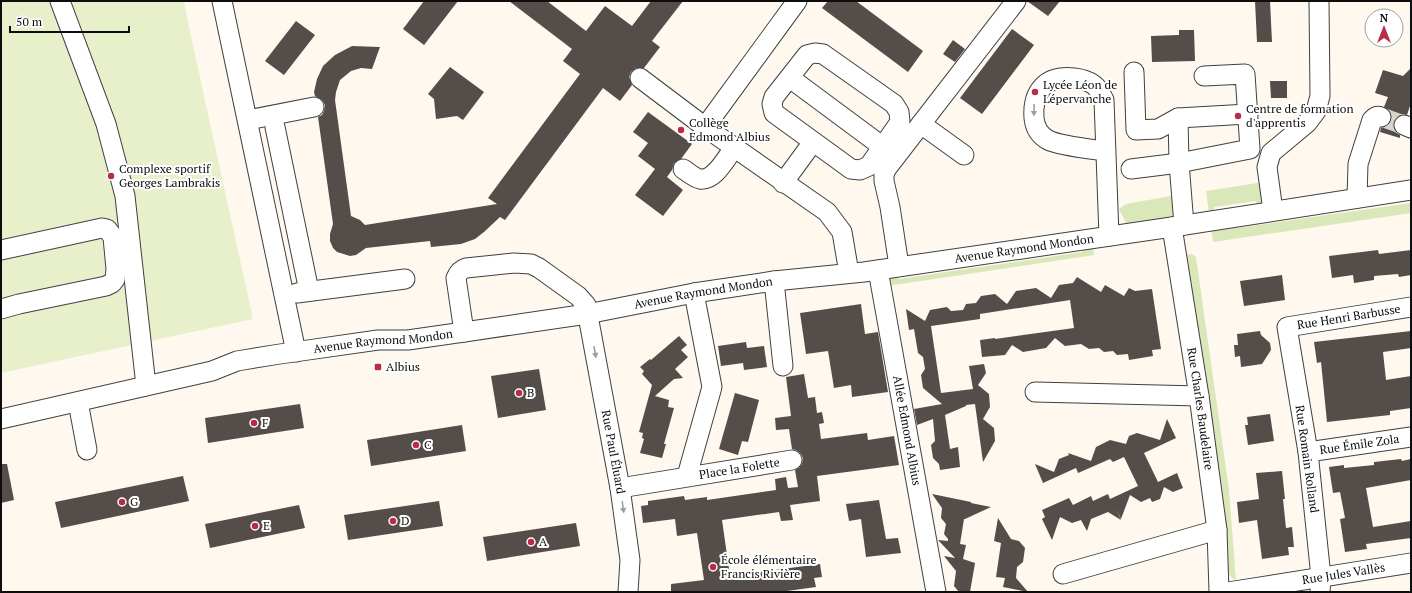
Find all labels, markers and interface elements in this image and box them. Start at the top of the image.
scale bar [10,8,129,34]
north arrow [1364,8,1404,48]
text: N [1380,11,1389,25]
text: 50 m [16,14,43,29]
place label: Lycée Léon de Lépervanche [1043,77,1117,106]
marker: Lycée Léon de Lépervanche [1030,87,1040,97]
place label: Centre de formation d'apprentis [1246,101,1354,130]
one-way arrow [1031,104,1037,117]
marker: Centre de formation d'apprentis [1233,111,1243,121]
place label: Collège Edmond Albius [689,115,770,144]
marker: Collège Edmond Albius [676,125,686,135]
place label: Complexe sportif Georges Lambrakis [119,161,220,190]
marker: Complexe sportif Georges Lambrakis [106,171,116,181]
street label: Avenue Raymond Mondon [954,231,1095,266]
street label: Avenue Raymond Mondon [633,273,774,312]
street label: Rue Henri Barbusse [1296,301,1401,332]
street label: Avenue Raymond Mondon [312,326,454,356]
one-way arrow [592,346,598,358]
street label: Rue Charles Baudelaire [1184,346,1217,471]
place label: Albius [386,359,420,374]
marker: Albius [373,362,383,372]
street label: Allée Edmond Albius [890,374,925,487]
place label: B [527,385,534,400]
marker: B [514,388,524,398]
street label: Rue Romain Rolland [1293,404,1323,514]
street label: Rue Paul Éluard [599,409,629,495]
place label: F [262,415,269,430]
marker: F [249,418,259,428]
street label: Rue Émile Zola [1318,431,1400,457]
place label: C [424,437,432,452]
marker: C [411,440,421,450]
street label: Place la Folette [698,454,781,482]
place label: G [130,494,139,509]
marker: G [117,497,127,507]
one-way arrow [620,501,626,513]
place label: D [401,513,410,528]
marker: D [388,516,398,526]
place label: E [263,518,270,533]
marker: E [250,521,260,531]
place label: A [539,534,548,549]
marker: A [526,537,536,547]
place label: École élémentaire Francis Rivière [721,552,817,581]
street label: Rue Jules Vallès [1301,559,1386,587]
marker: École élémentaire Francis Rivière [708,562,718,572]

